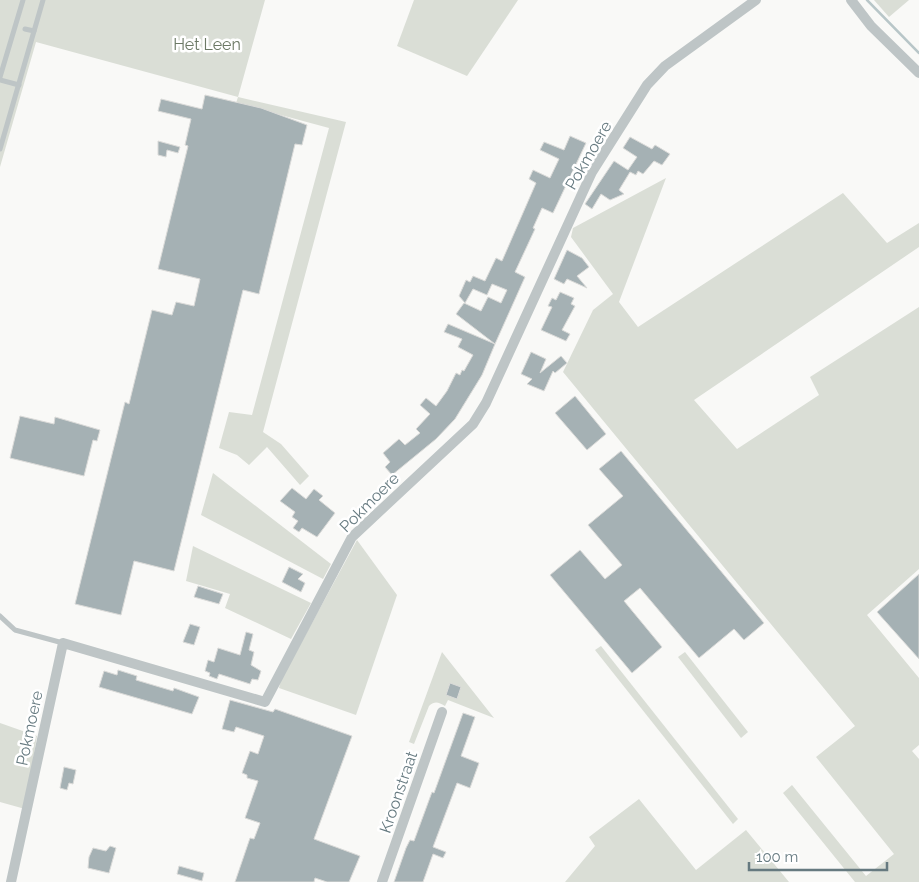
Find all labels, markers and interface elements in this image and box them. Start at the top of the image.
park label: Het Leen [173,35,241,54]
street label: Pokmoere [561,118,616,193]
street label: Pokmoere [336,469,403,536]
street label: Pokmoere [12,689,47,767]
street label: Kroonstraat [376,748,422,836]
scale bar [749,840,886,872]
text: 100 m [756,848,798,866]

